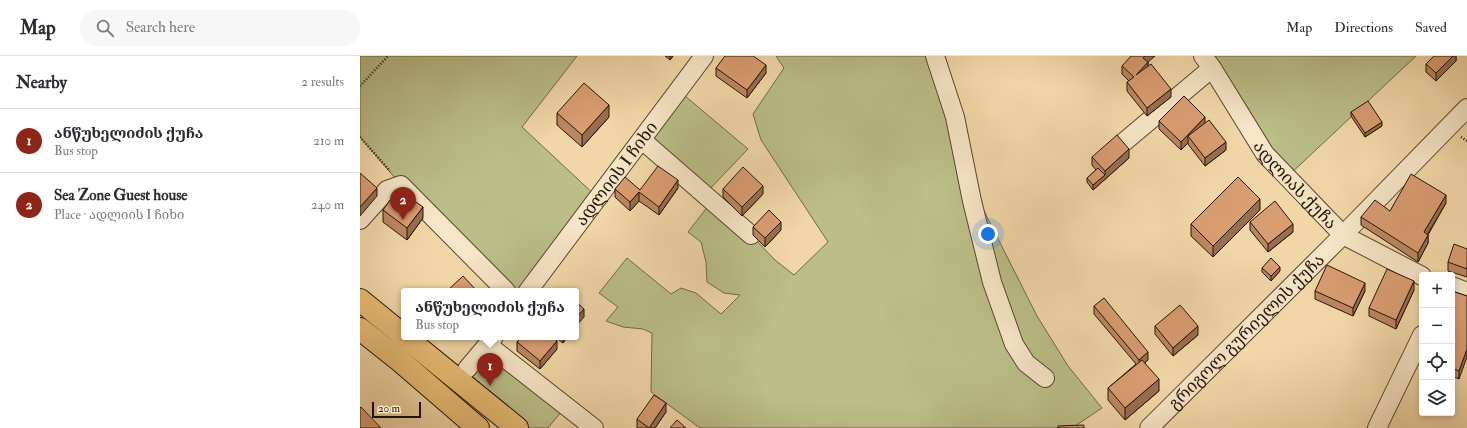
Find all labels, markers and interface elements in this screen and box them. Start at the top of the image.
search box [80,10,360,46]
text: Map [20,16,56,40]
icon: search [94,17,116,39]
text: Search here [126,18,195,37]
text: Map [1286,19,1312,36]
text: Directions [1334,19,1393,36]
text: Saved [1415,19,1447,36]
text: Nearby [16,72,67,93]
text: 2 results [301,74,344,90]
street label: ადლიის I ჩიხი [570,117,662,230]
text: ანწუხელიძის ქუჩა [54,124,203,143]
text: 1 [27,133,31,149]
text: 210 m [313,133,344,149]
street label: ადლიას ქუჩა [1249,137,1342,233]
text: Bus stop [54,143,98,159]
text: Sea Zone Guest house [54,186,188,205]
pin: 2 [390,187,416,220]
text: 2 [26,197,32,213]
text: 240 m [311,197,344,213]
text: Place · ადლიის I ჩიხი [54,207,184,223]
your location [978,224,998,244]
street label: გრიგოლ გურიელის ქუჩა [1164,249,1329,414]
map controls [1419,272,1455,416]
button: + [1419,272,1455,308]
popup [401,288,579,340]
text: ანწუხელიძის ქუჩა [415,298,565,317]
button: − [1419,308,1455,344]
text: Bus stop [415,317,459,333]
button: locate [1419,344,1455,380]
pin: 1 [477,353,503,386]
button: layers [1419,380,1455,416]
scale bar [372,400,421,419]
text: 20 m [378,402,400,415]

